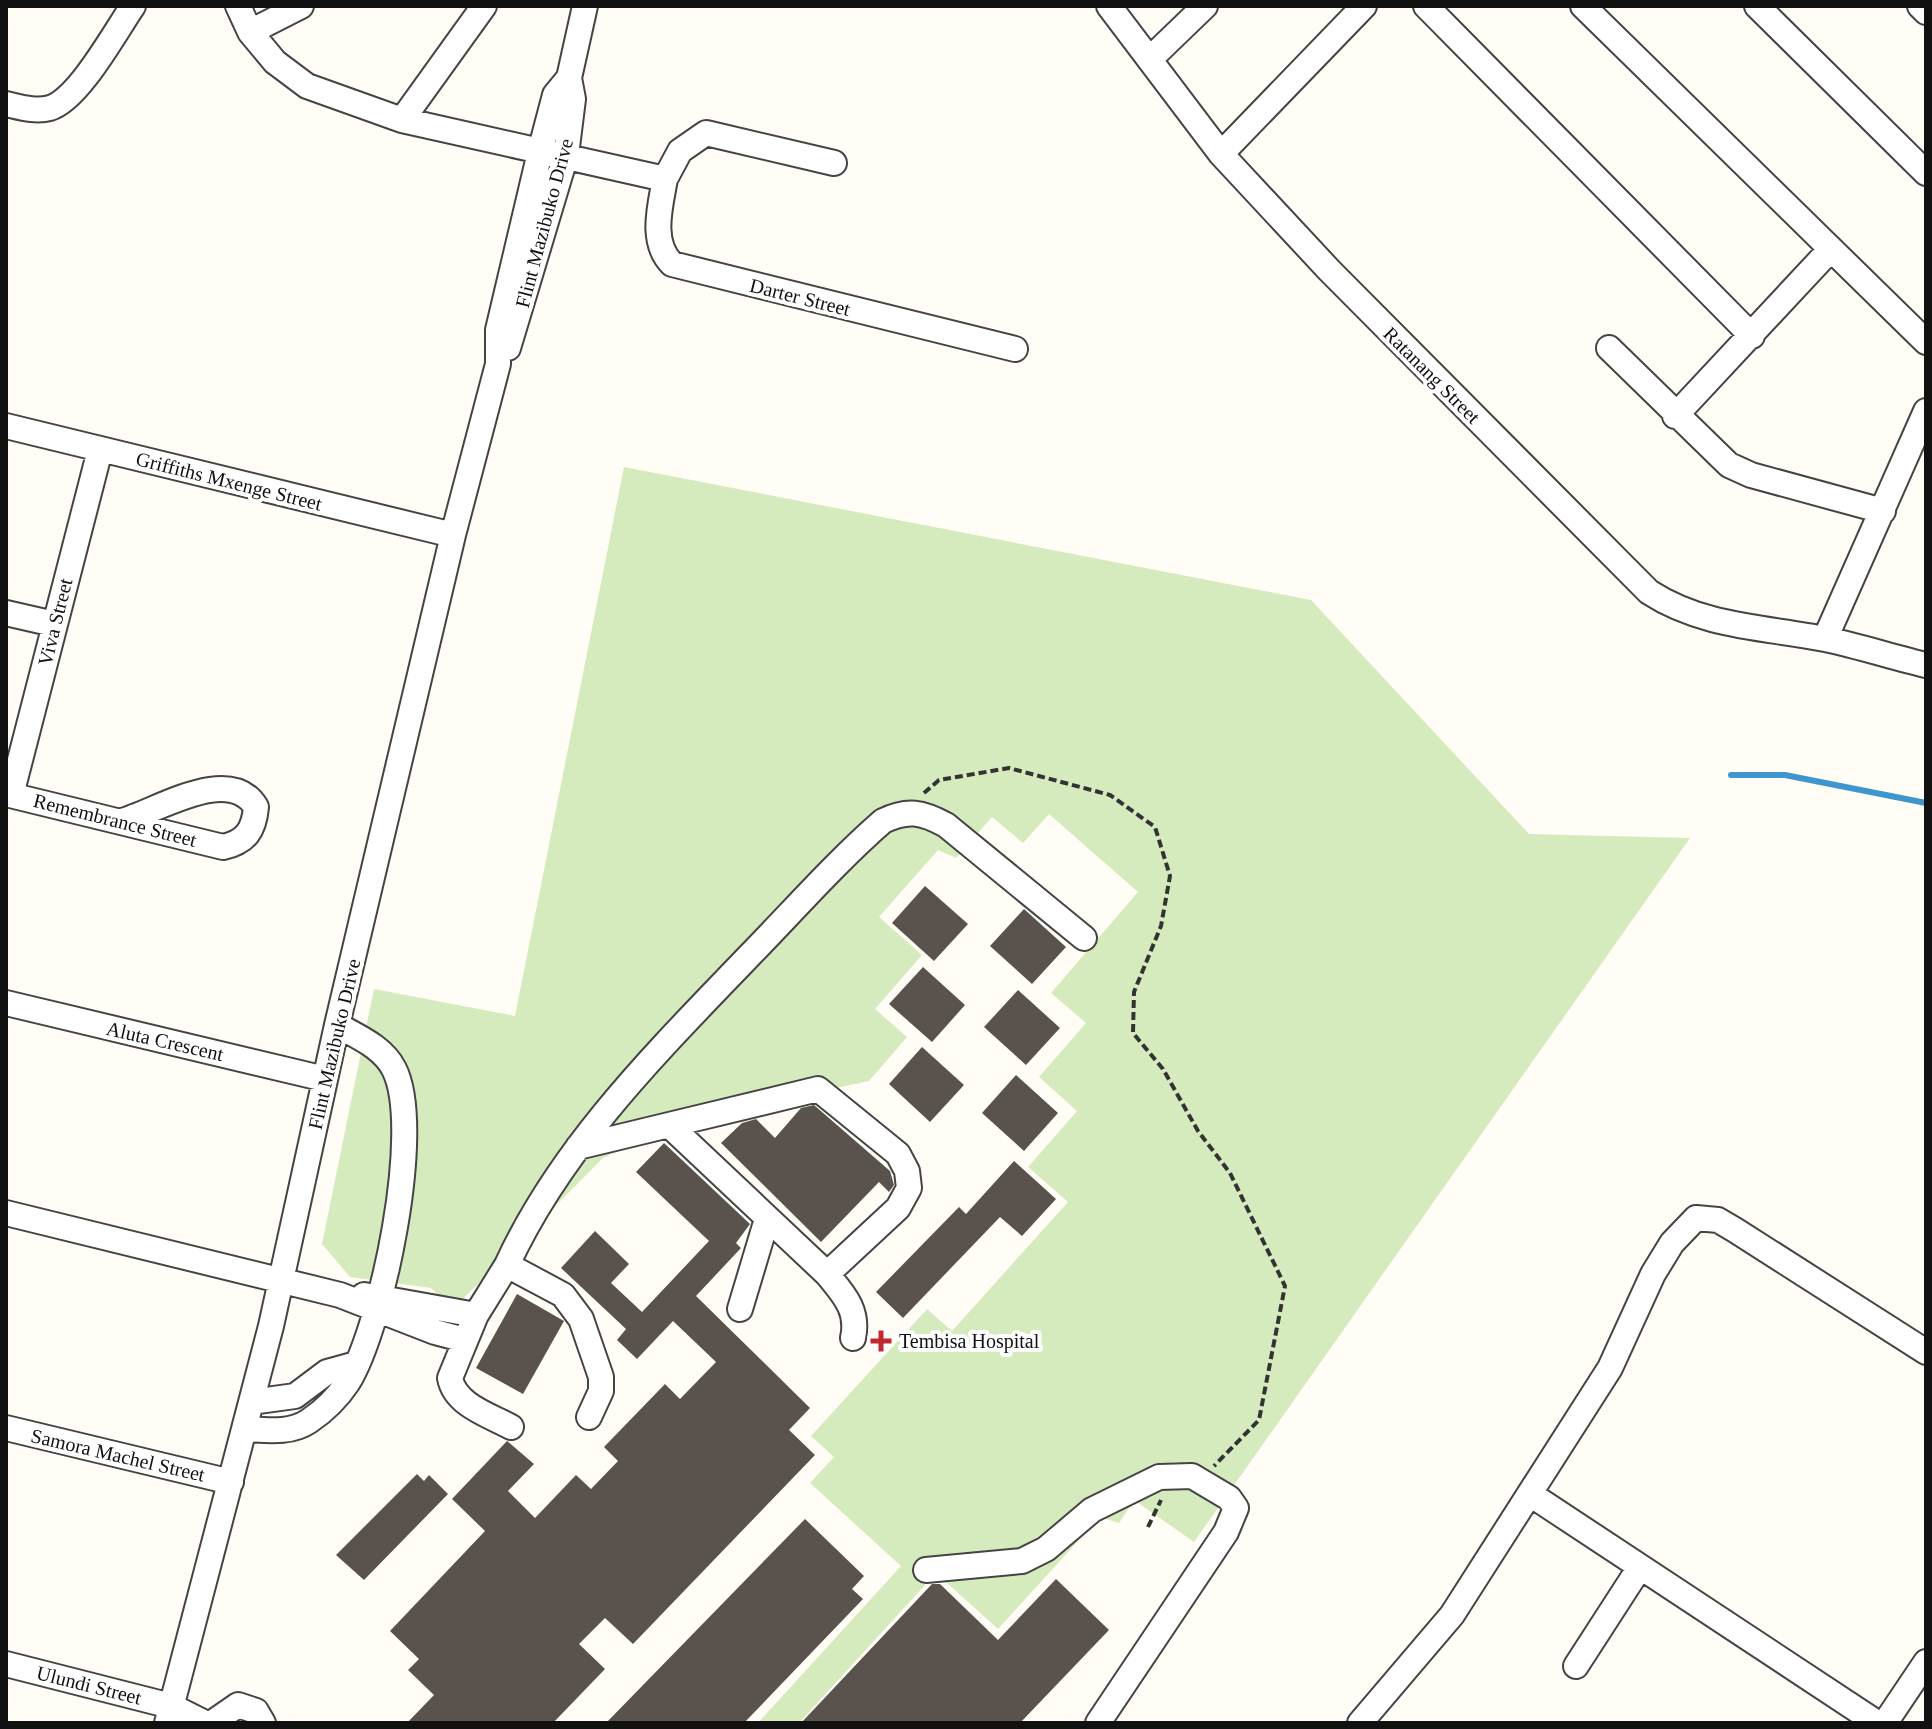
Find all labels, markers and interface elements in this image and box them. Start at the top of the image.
street label: Flint Mazibuko Drive [511,136,577,310]
street label: Darter Street [747,274,853,320]
street label: Ratanang Street [1379,322,1485,429]
street label: Griffiths Mxenge Street [134,447,325,516]
street label: Viva Street [34,576,77,668]
street label: Remembrance Street [31,789,199,851]
street label: Flint Mazibuko Drive [304,956,364,1131]
street label: Aluta Crescent [104,1017,226,1065]
marker: Tembisa Hospital [870,1330,892,1352]
place label: Tembisa Hospital [899,1330,1040,1353]
street label: Samora Machel Street [29,1424,207,1486]
street label: Ulundi Street [34,1661,144,1709]

